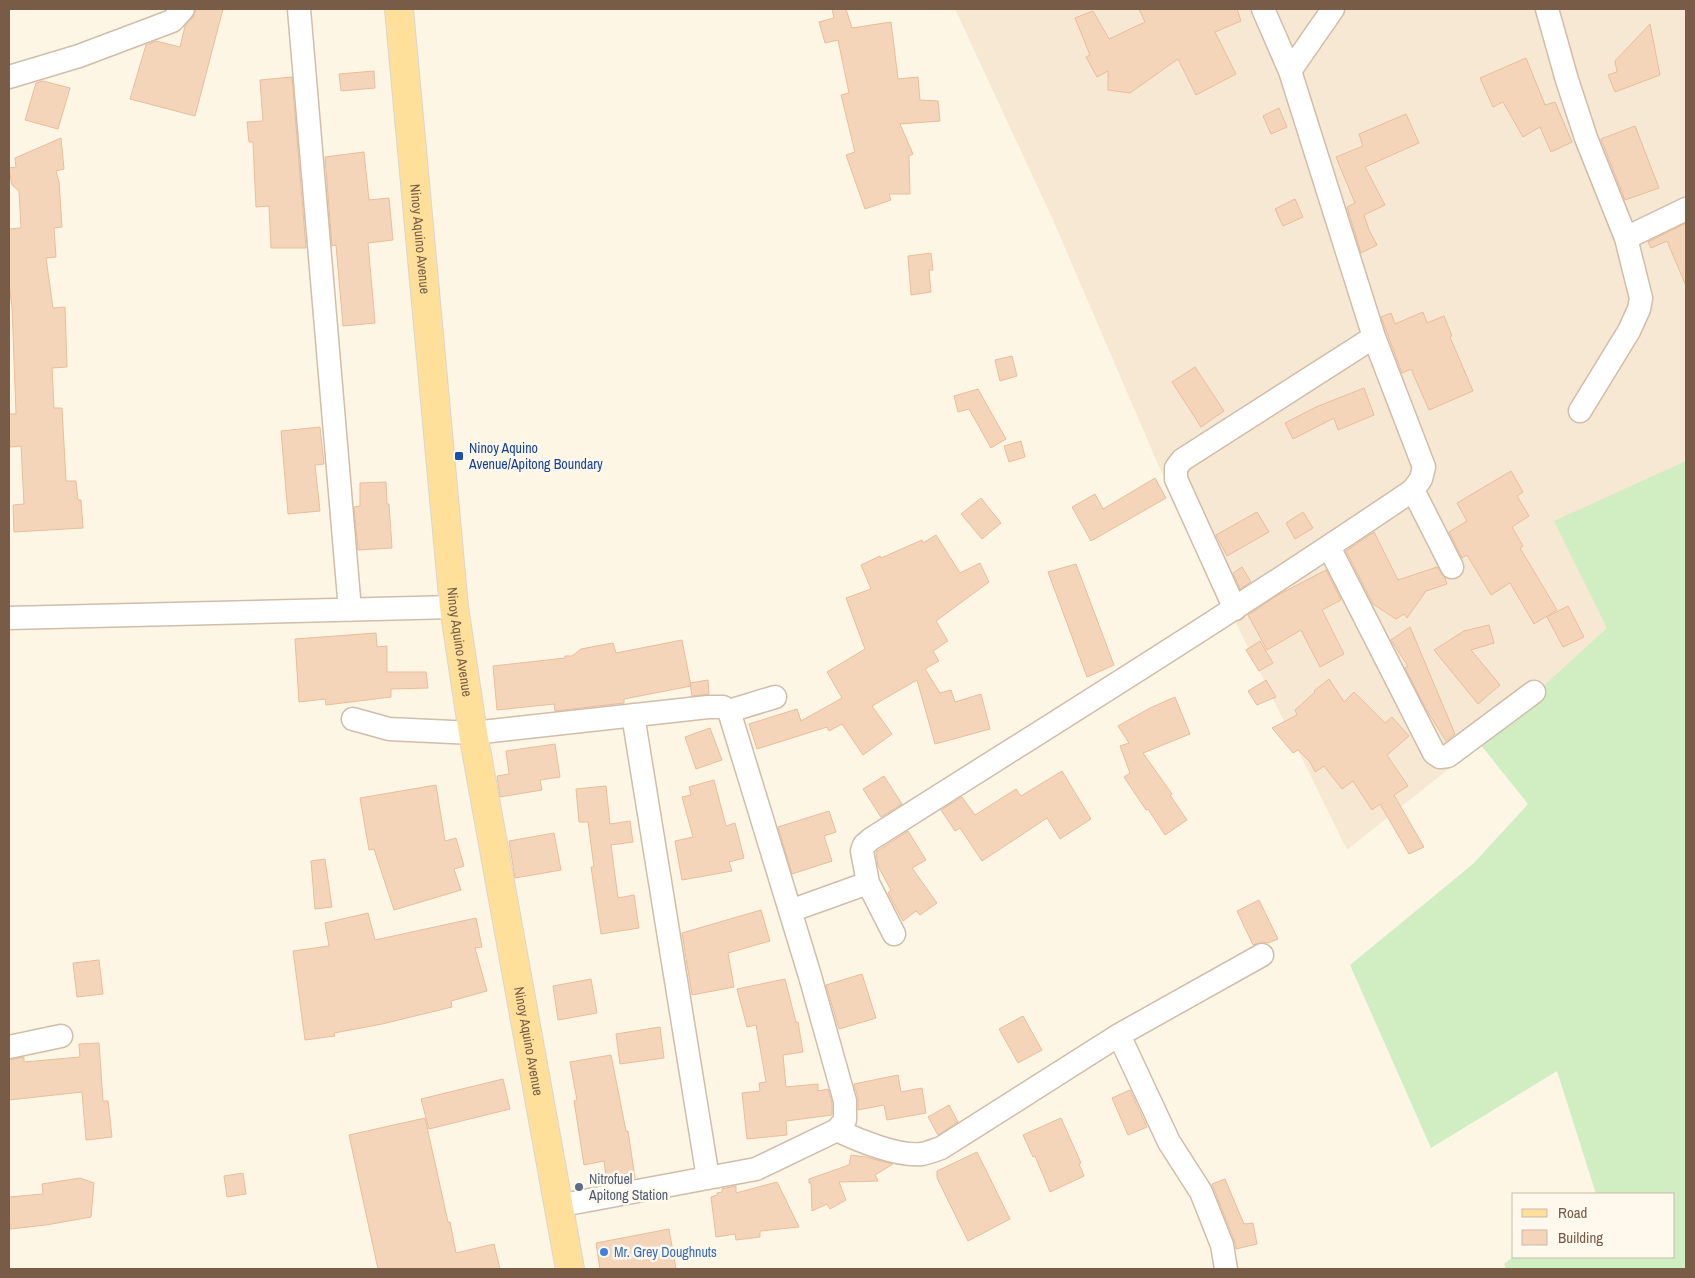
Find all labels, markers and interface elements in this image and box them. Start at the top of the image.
street label: Ninoy Aquino Avenue [406,183,434,295]
place label: Ninoy Aquino Avenue/Apitong Boundary [468,439,603,473]
marker: Ninoy Aquino Avenue/Apitong Boundary [453,450,465,462]
street label: Ninoy Aquino Avenue [443,587,476,698]
street label: Ninoy Aquino Avenue [510,985,547,1097]
place label: Nitrofuel Apitong Station [588,1170,668,1204]
marker: Nitrofuel Apitong Station [573,1181,585,1193]
legend [1512,1193,1675,1258]
text: Road [1558,1202,1587,1223]
text: Building [1558,1227,1603,1248]
place label: Mr. Grey Doughnuts [614,1243,717,1261]
marker: Mr. Grey Doughnuts [598,1246,610,1258]

